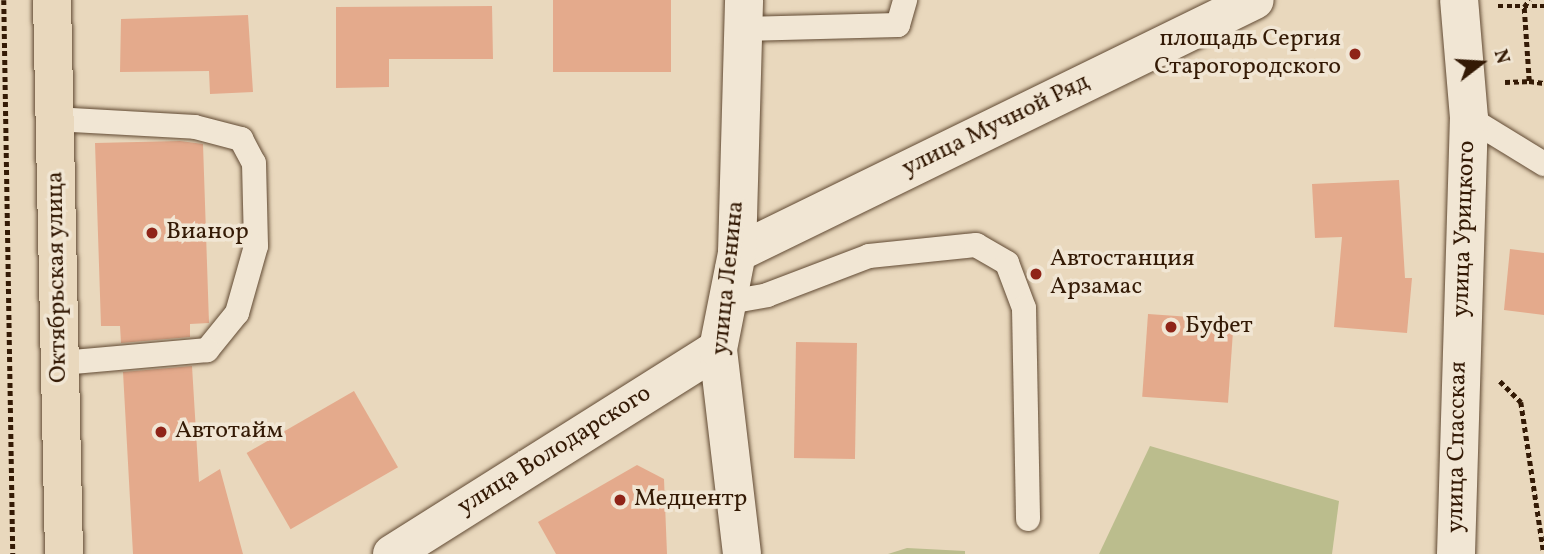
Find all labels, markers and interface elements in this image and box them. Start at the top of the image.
place label: площадь Сергия Старогородского [1154,26,1341,82]
north arrow [1446,28,1516,98]
marker: площадь Сергия Старогородского [1347,46,1363,62]
text: N [1487,46,1516,67]
street label: улица Мучной Ряд [898,68,1094,184]
street label: улица Урицкого [1448,140,1482,318]
street label: Октябрьская улица [42,170,74,384]
street label: улица Ленина [707,199,751,357]
place label: Вианор [166,219,249,247]
marker: Вианор [144,225,160,241]
place label: Автостанция Арзамас [1050,246,1194,302]
marker: Автостанция Арзамас [1028,266,1044,282]
place label: Буфет [1185,313,1253,341]
marker: Буфет [1163,319,1179,335]
street label: улица Спасская [1442,361,1474,533]
street label: улица Володарского [453,380,657,522]
place label: Автотайм [175,418,283,446]
marker: Автотайм [153,424,169,440]
place label: Медцентр [634,486,747,514]
marker: Медцентр [612,492,628,508]

